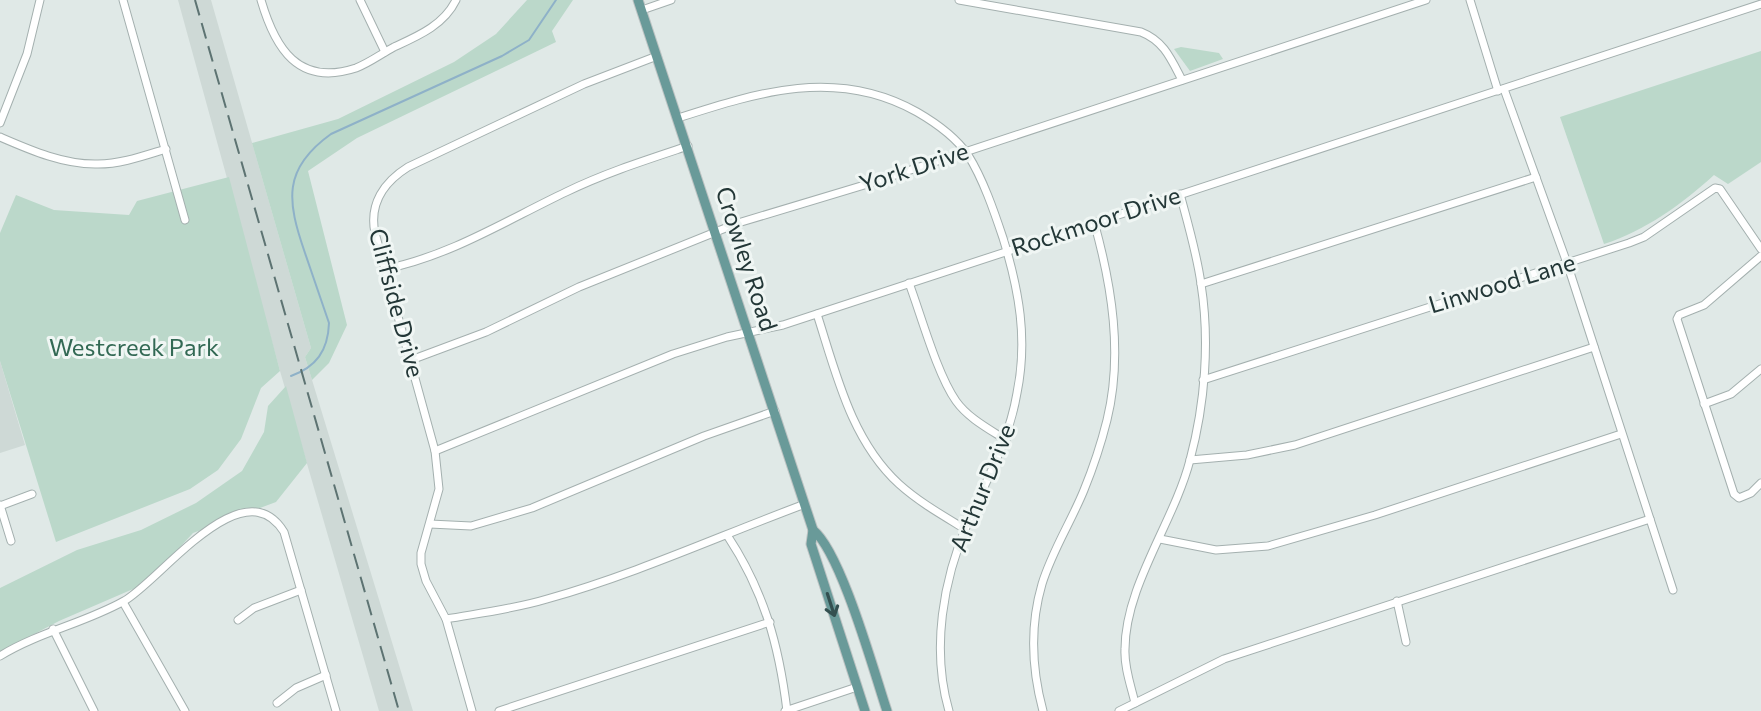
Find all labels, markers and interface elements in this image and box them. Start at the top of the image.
street label: York Drive [855,135,972,198]
street label: Rockmoor Drive [1007,180,1184,262]
street label: Crowley Road [710,183,784,334]
street label: Cliffside Drive [364,225,431,380]
street label: Linwood Lane [1425,246,1578,319]
park label: Westcreek Park [49,332,219,361]
street label: Arthur Drive [943,419,1020,556]
one-way arrow [825,592,839,617]

